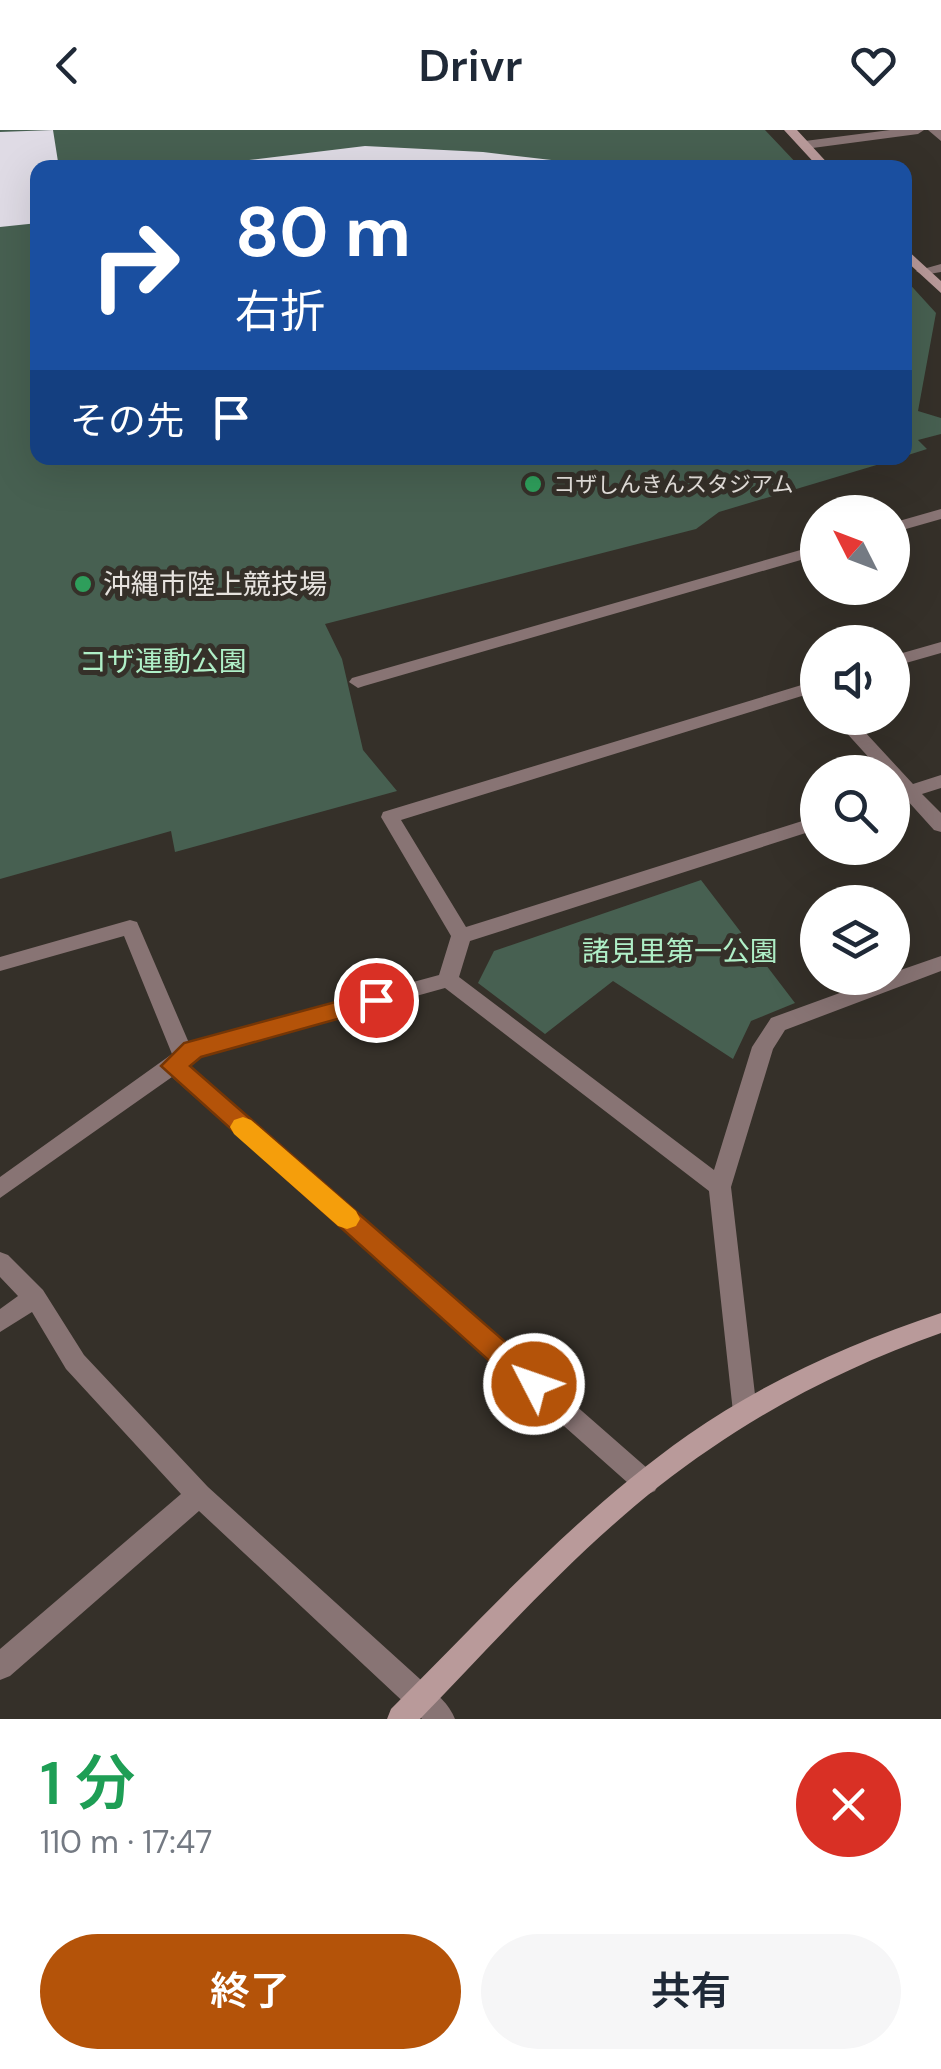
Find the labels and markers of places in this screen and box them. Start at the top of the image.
place label: コザしんきんスタジアム [553,470,793,499]
marker: コザしんきんスタジアム [522,473,544,495]
place label: 沖縄市陸上競技場 [103,566,327,603]
marker: 沖縄市陸上競技場 [72,573,94,595]
pin [334,958,419,1043]

